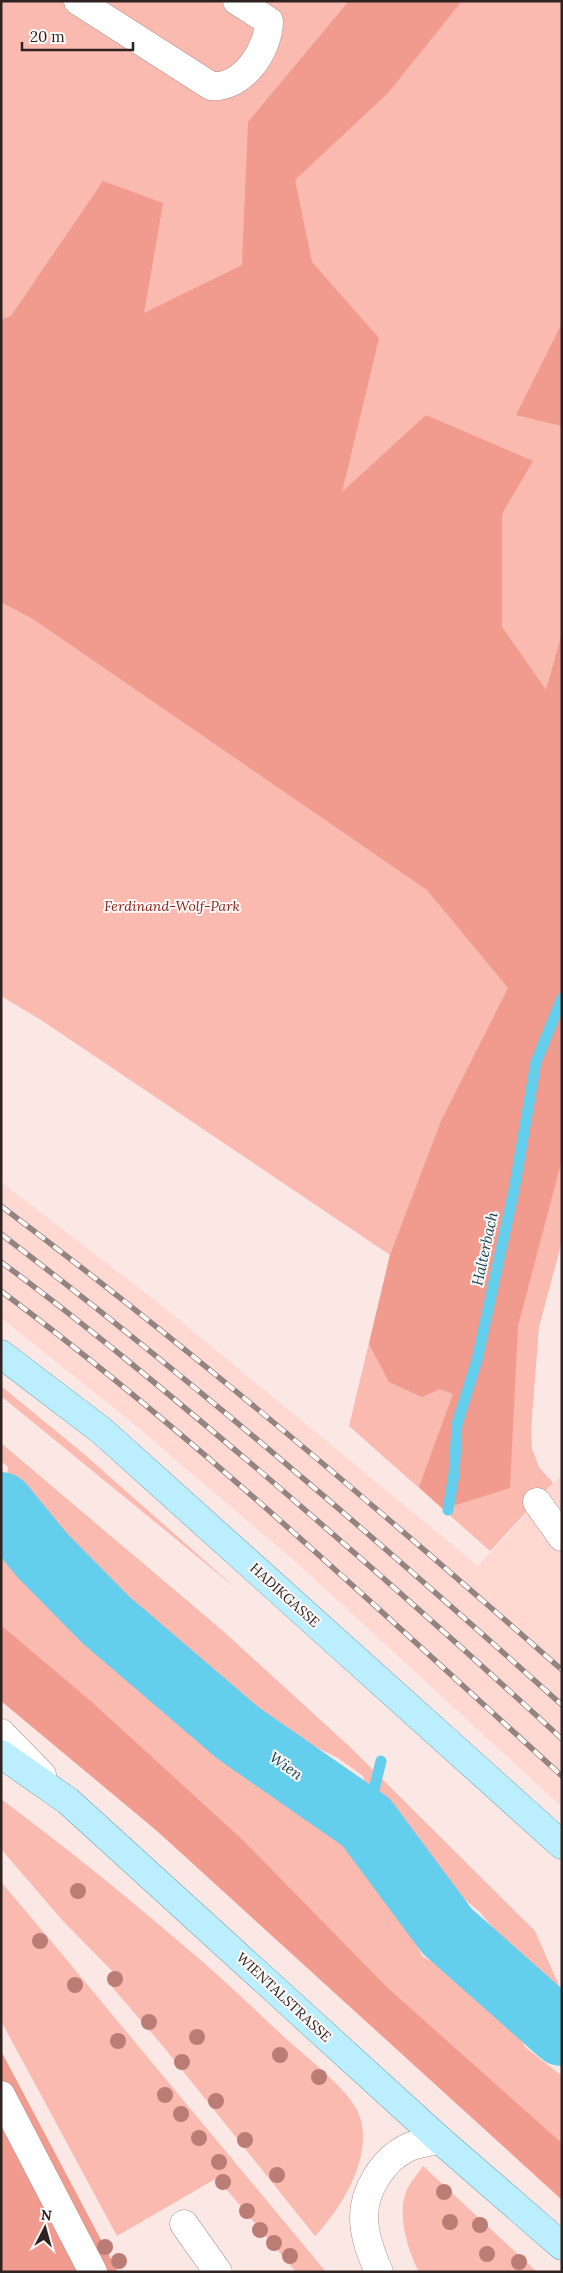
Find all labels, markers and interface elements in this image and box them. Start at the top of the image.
scale bar [22,20,134,52]
text: 20 m [30,27,65,46]
park label: Ferdinand-Wolf-Park [104,897,240,915]
water label: Halterbach [467,1210,502,1287]
street label: HADIKGASSE [246,1559,324,1631]
water label: Wien [266,1747,307,1784]
street label: WIENTALSTRASSE [233,1948,335,2046]
north arrow [20,2203,70,2253]
text: N [40,2206,53,2225]

